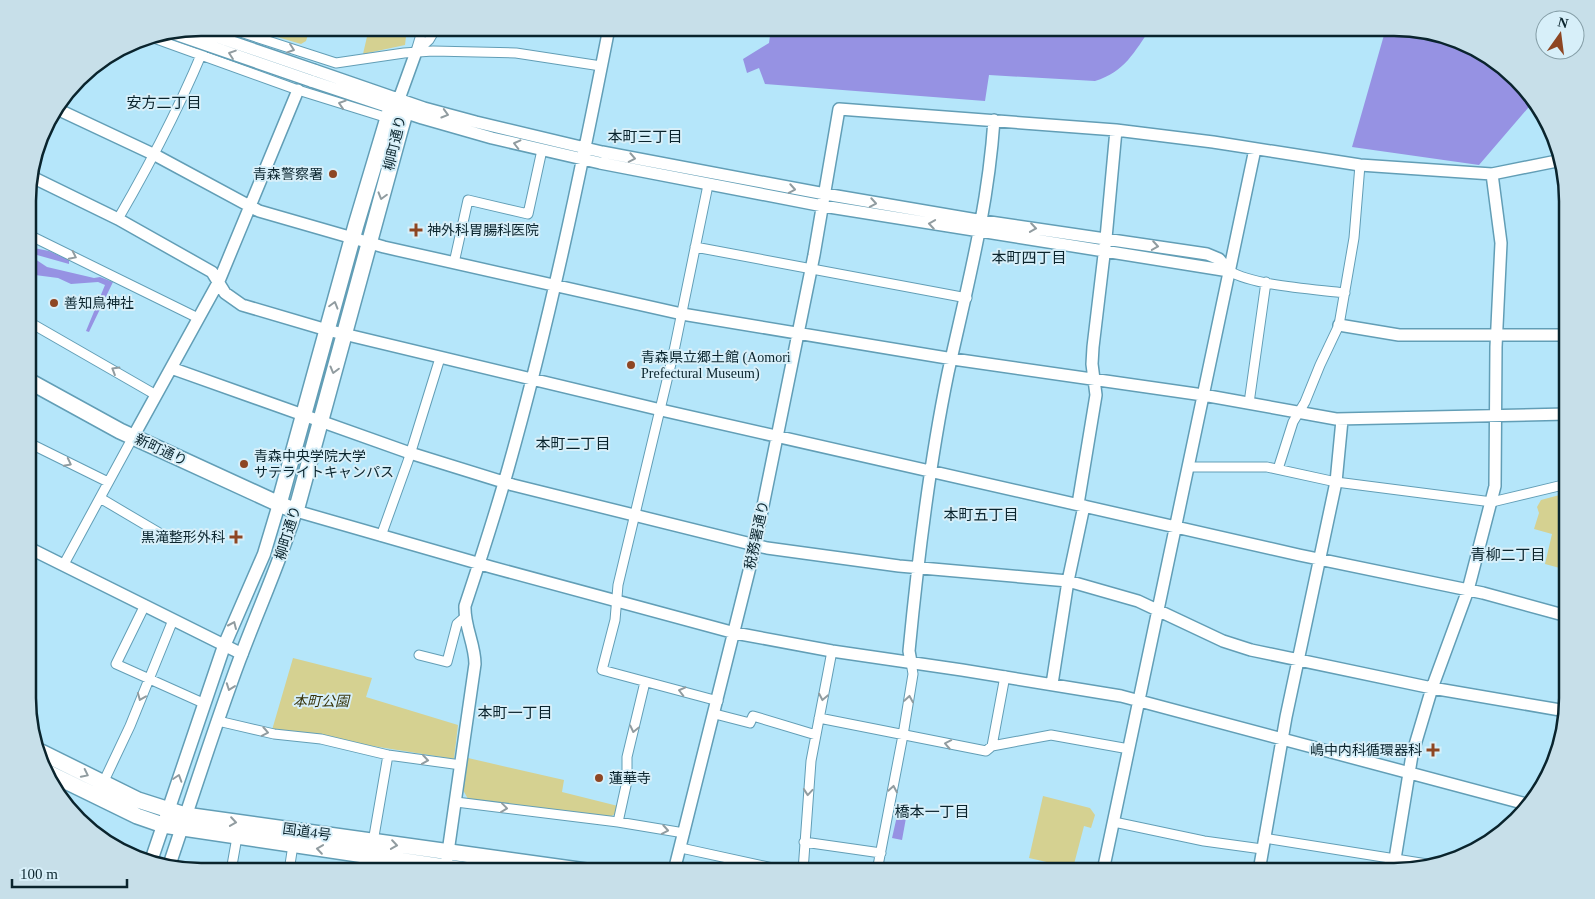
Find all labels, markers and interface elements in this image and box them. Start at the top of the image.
north arrow [1535,10,1585,60]
text: N [1556,14,1570,31]
one-way arrow [286,43,294,53]
one-way arrow [228,50,237,60]
district label: 安方二丁目 [126,95,202,111]
one-way arrow [338,99,346,109]
one-way arrow [441,108,449,118]
street label: 柳町通り [380,114,409,172]
district label: 本町三丁目 [607,129,683,145]
one-way arrow [514,140,522,150]
one-way arrow [628,152,637,163]
place label: 青森警察署 [253,167,323,182]
marker: 青森警察署 [327,168,339,180]
one-way arrow [788,183,796,193]
one-way arrow [377,192,387,200]
one-way arrow [869,197,877,207]
one-way arrow [928,220,937,230]
place label: 神外科胃腸科医院 [427,222,539,238]
one-way arrow [1030,222,1038,233]
marker: 神外科胃腸科医院 [409,223,423,237]
one-way arrow [1151,240,1159,251]
one-way arrow [68,250,77,260]
district label: 本町四丁目 [991,250,1067,266]
place label: 善知鳥神社 [64,296,134,311]
marker: 善知鳥神社 [48,297,60,309]
one-way arrow [328,302,338,310]
place label: 青森県立郷土館 (Aomori Prefectural Museum) [641,350,791,382]
marker: 青森県立郷土館 (Aomori Prefectural Museum) [625,359,637,371]
one-way arrow [329,365,339,373]
one-way arrow [111,366,120,376]
street label: 新町通り [132,431,190,469]
district label: 本町二丁目 [535,436,611,452]
place label: 青森中央学院大学 サテライトキャンパス [254,449,394,480]
one-way arrow [63,457,72,467]
marker: 青森中央学院大学 サテライトキャンパス [238,458,250,470]
street label: 税務署通り [742,499,772,571]
street label: 柳町通り [272,504,303,562]
district label: 本町五丁目 [943,507,1019,523]
place label: 黒滝整形外科 [141,529,225,545]
marker: 黒滝整形外科 [229,530,243,544]
district label: 青柳二丁目 [1470,547,1546,563]
one-way arrow [226,621,237,630]
one-way arrow [226,682,236,691]
one-way arrow [677,686,686,697]
one-way arrow [137,692,148,701]
one-way arrow [819,693,829,702]
park label: 本町公園 [293,694,351,709]
one-way arrow [903,694,913,703]
district label: 本町一丁目 [477,705,553,721]
one-way arrow [629,725,640,734]
one-way arrow [261,727,269,737]
one-way arrow [944,739,953,750]
place label: 嶋中内科循環器科 [1310,742,1422,758]
marker: 嶋中内科循環器科 [1426,743,1440,757]
one-way arrow [421,755,429,765]
one-way arrow [80,768,89,778]
place label: 蓮華寺 [609,771,651,786]
marker: 蓮華寺 [593,772,605,784]
one-way arrow [172,775,182,783]
one-way arrow [887,785,898,793]
one-way arrow [803,788,814,796]
one-way arrow [500,802,508,813]
district label: 橋本一丁目 [894,804,970,820]
one-way arrow [229,816,238,826]
street label: 国道4号 [282,821,332,843]
one-way arrow [661,825,669,835]
one-way arrow [390,839,398,850]
one-way arrow [316,845,324,855]
scale bar [12,856,128,888]
text: 100 m [20,866,58,882]

